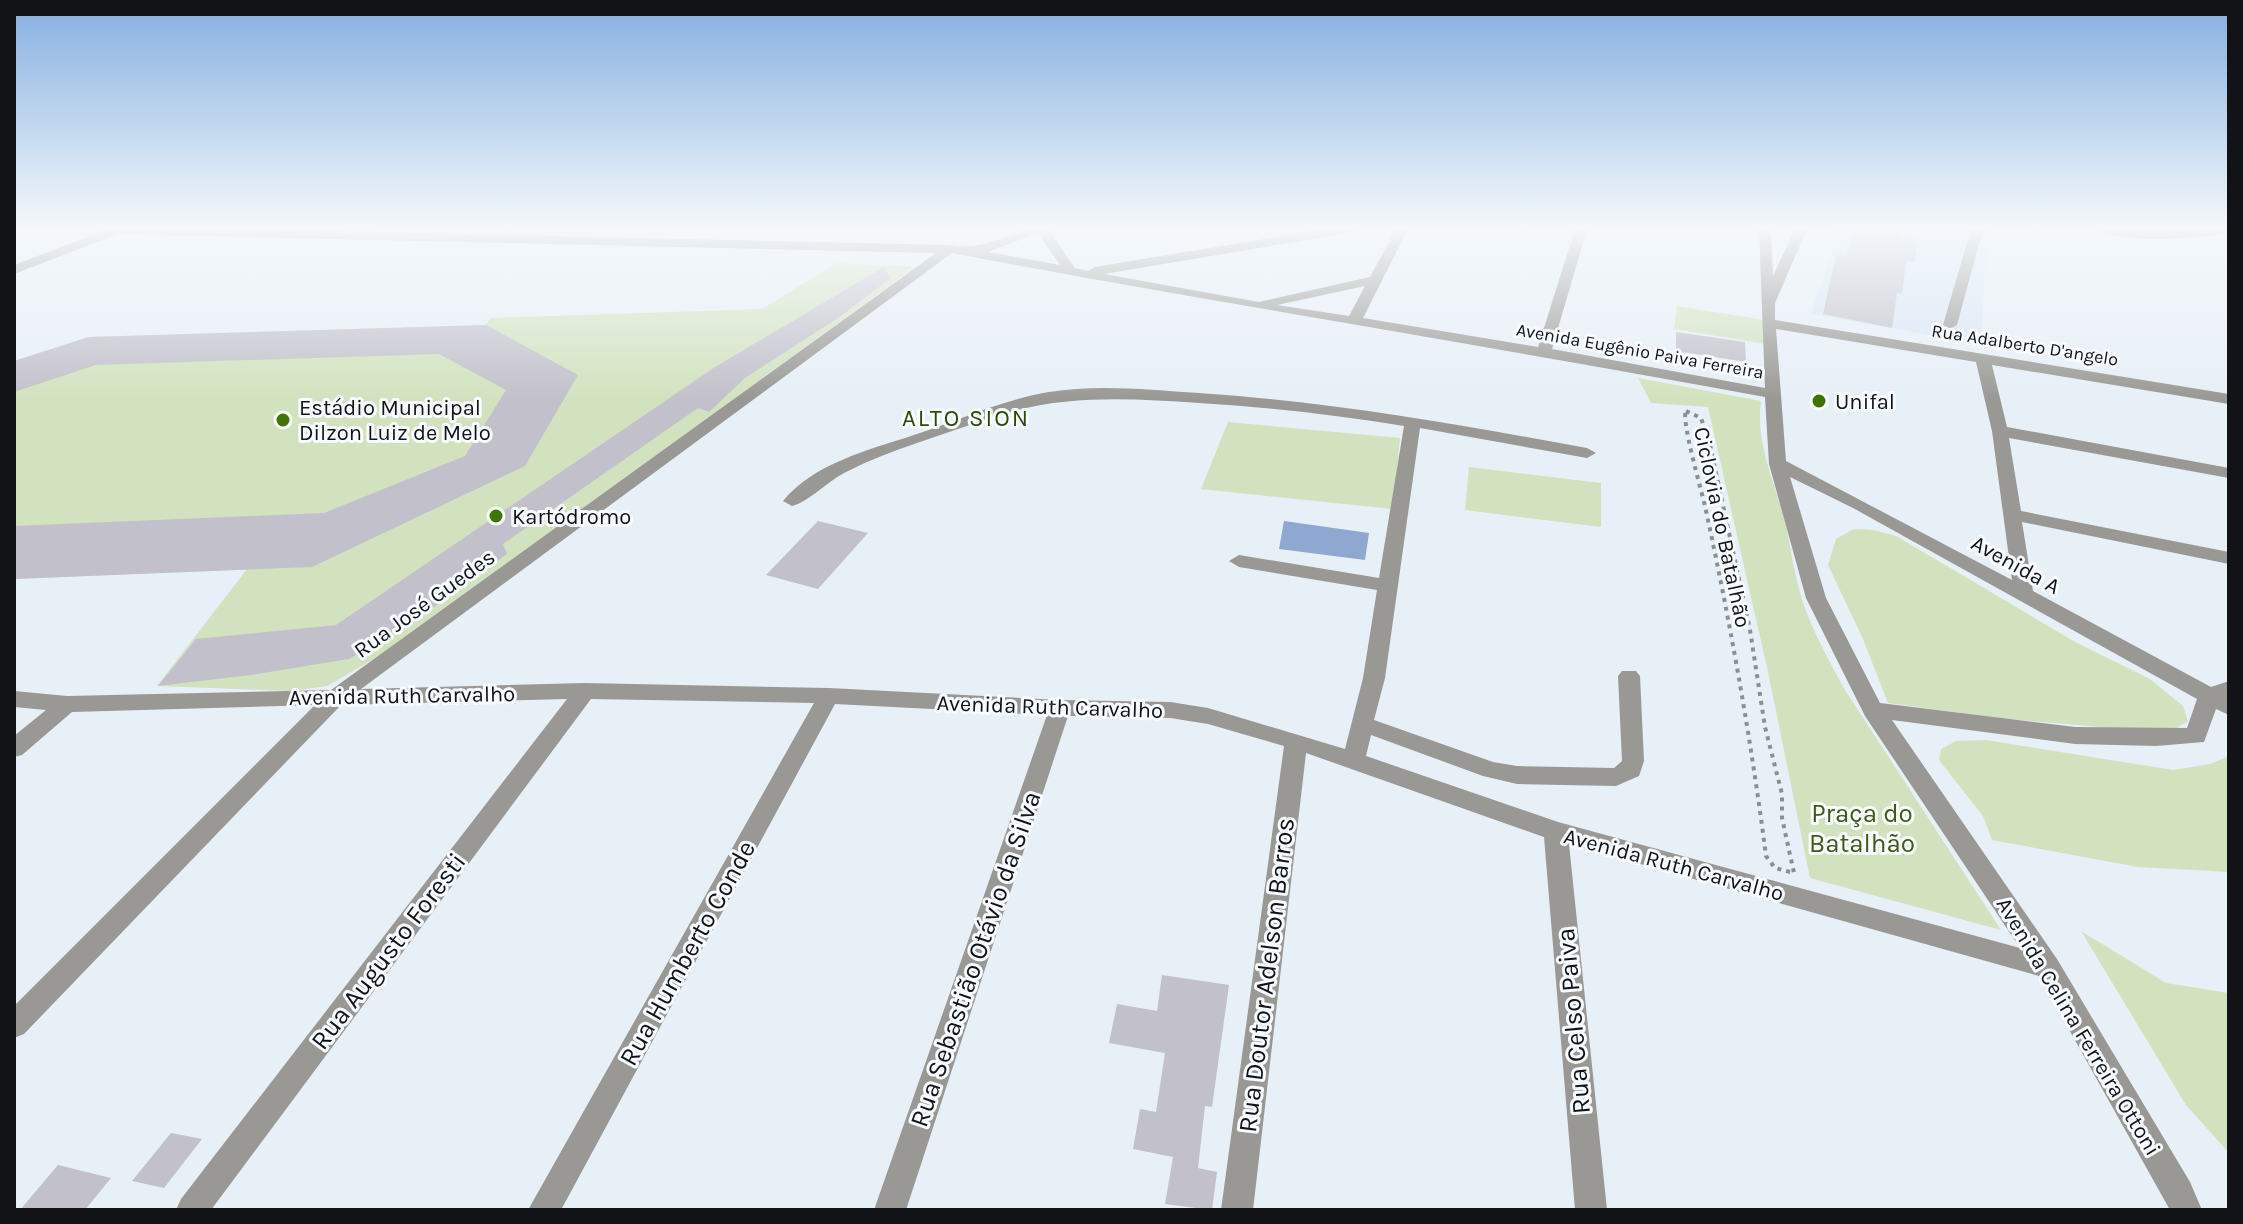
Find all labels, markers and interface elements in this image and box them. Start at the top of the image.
street label: Avenida Eugênio Paiva Ferreira [1515,318,1765,384]
street label: Rua Adalberto D'angelo [1930,319,2120,371]
place label: Unifal [1835,389,1895,415]
marker: Unifal [1810,392,1828,410]
place label: Estádio Municipal Dilzon Luiz de Melo [299,395,491,446]
district label: ALTO SION [902,404,1030,432]
marker: Estádio Municipal Dilzon Luiz de Melo [274,411,292,429]
street label: Ciclovia do Batalhão [1688,424,1756,630]
place label: Kartódromo [512,504,631,530]
marker: Kartódromo [487,507,505,525]
street label: Avenida A [1967,530,2065,600]
street label: Rua José Guedes [349,544,500,664]
street label: Avenida Ruth Carvalho [289,681,515,711]
street label: Avenida Ruth Carvalho [936,690,1164,724]
street label: Rua Sebastião Otávio da Silva [903,787,1048,1131]
park label: Praça do Batalhão [1809,798,1915,859]
street label: Rua Doutor Adelson Barros [1232,816,1301,1134]
street label: Avenida Ruth Carvalho [1561,823,1786,907]
street label: Rua Humberto Conde [613,835,762,1071]
street label: Rua Augusto Foresti [304,847,472,1056]
street label: Avenida Celina Ferreira Ottoni [1991,893,2166,1160]
street label: Rua Celso Paiva [1550,927,1597,1115]

